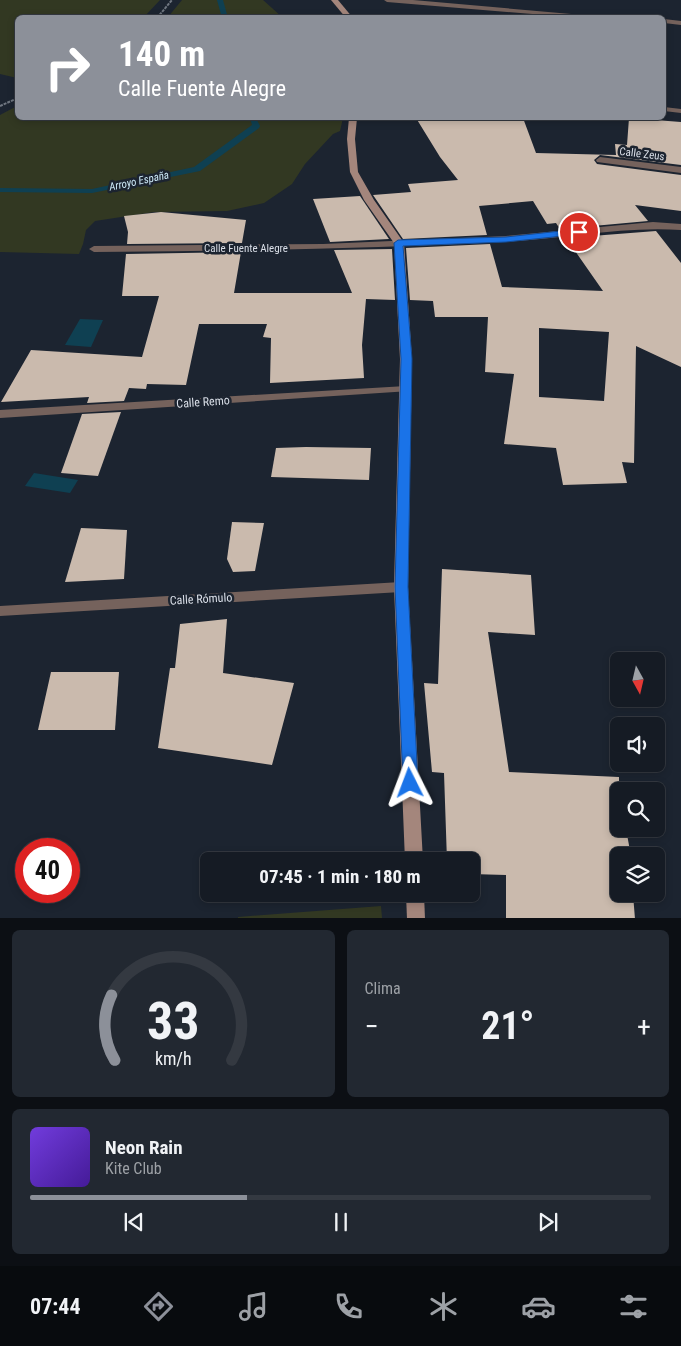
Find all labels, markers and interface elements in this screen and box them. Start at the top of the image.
text: 140 m [118,34,205,75]
icon: right [35,35,100,100]
text: Calle Fuente Alegre [118,76,286,101]
street label: Calle Zeus [619,145,665,163]
water label: Arroyo España [107,168,170,194]
pin [558,211,600,253]
icon: arrive [565,218,593,246]
street label: Calle Fuente Alegre [204,242,288,255]
street label: Calle Remo [176,393,230,411]
street label: Calle Rómulo [169,590,233,608]
north arrow [610,652,665,708]
map controls [610,652,665,902]
button: sound [610,717,665,772]
position arrow [383,756,435,808]
button: search [610,782,665,837]
speed limit sign: 40 [15,838,80,903]
button: layers [610,847,665,902]
text: 07:45 · 1 min · 180 m [259,865,421,888]
text: Clima [365,979,401,998]
text: 33 [147,991,200,1052]
text: 21° [481,1004,534,1048]
text: − [365,1010,379,1043]
text: + [637,1010,651,1043]
text: km/h [155,1048,192,1069]
text: Neon Rain [105,1136,183,1159]
text: Kite Club [105,1159,162,1178]
icon: previous [120,1208,148,1236]
icon: pause [327,1208,355,1236]
icon: next [534,1208,562,1236]
icon: directions [141,1289,176,1324]
icon: music [236,1289,271,1324]
icon: phone [331,1289,366,1324]
icon: climate [426,1289,461,1324]
icon: car [521,1289,556,1324]
icon: filters [616,1289,651,1324]
text: 07:44 [30,1294,81,1319]

